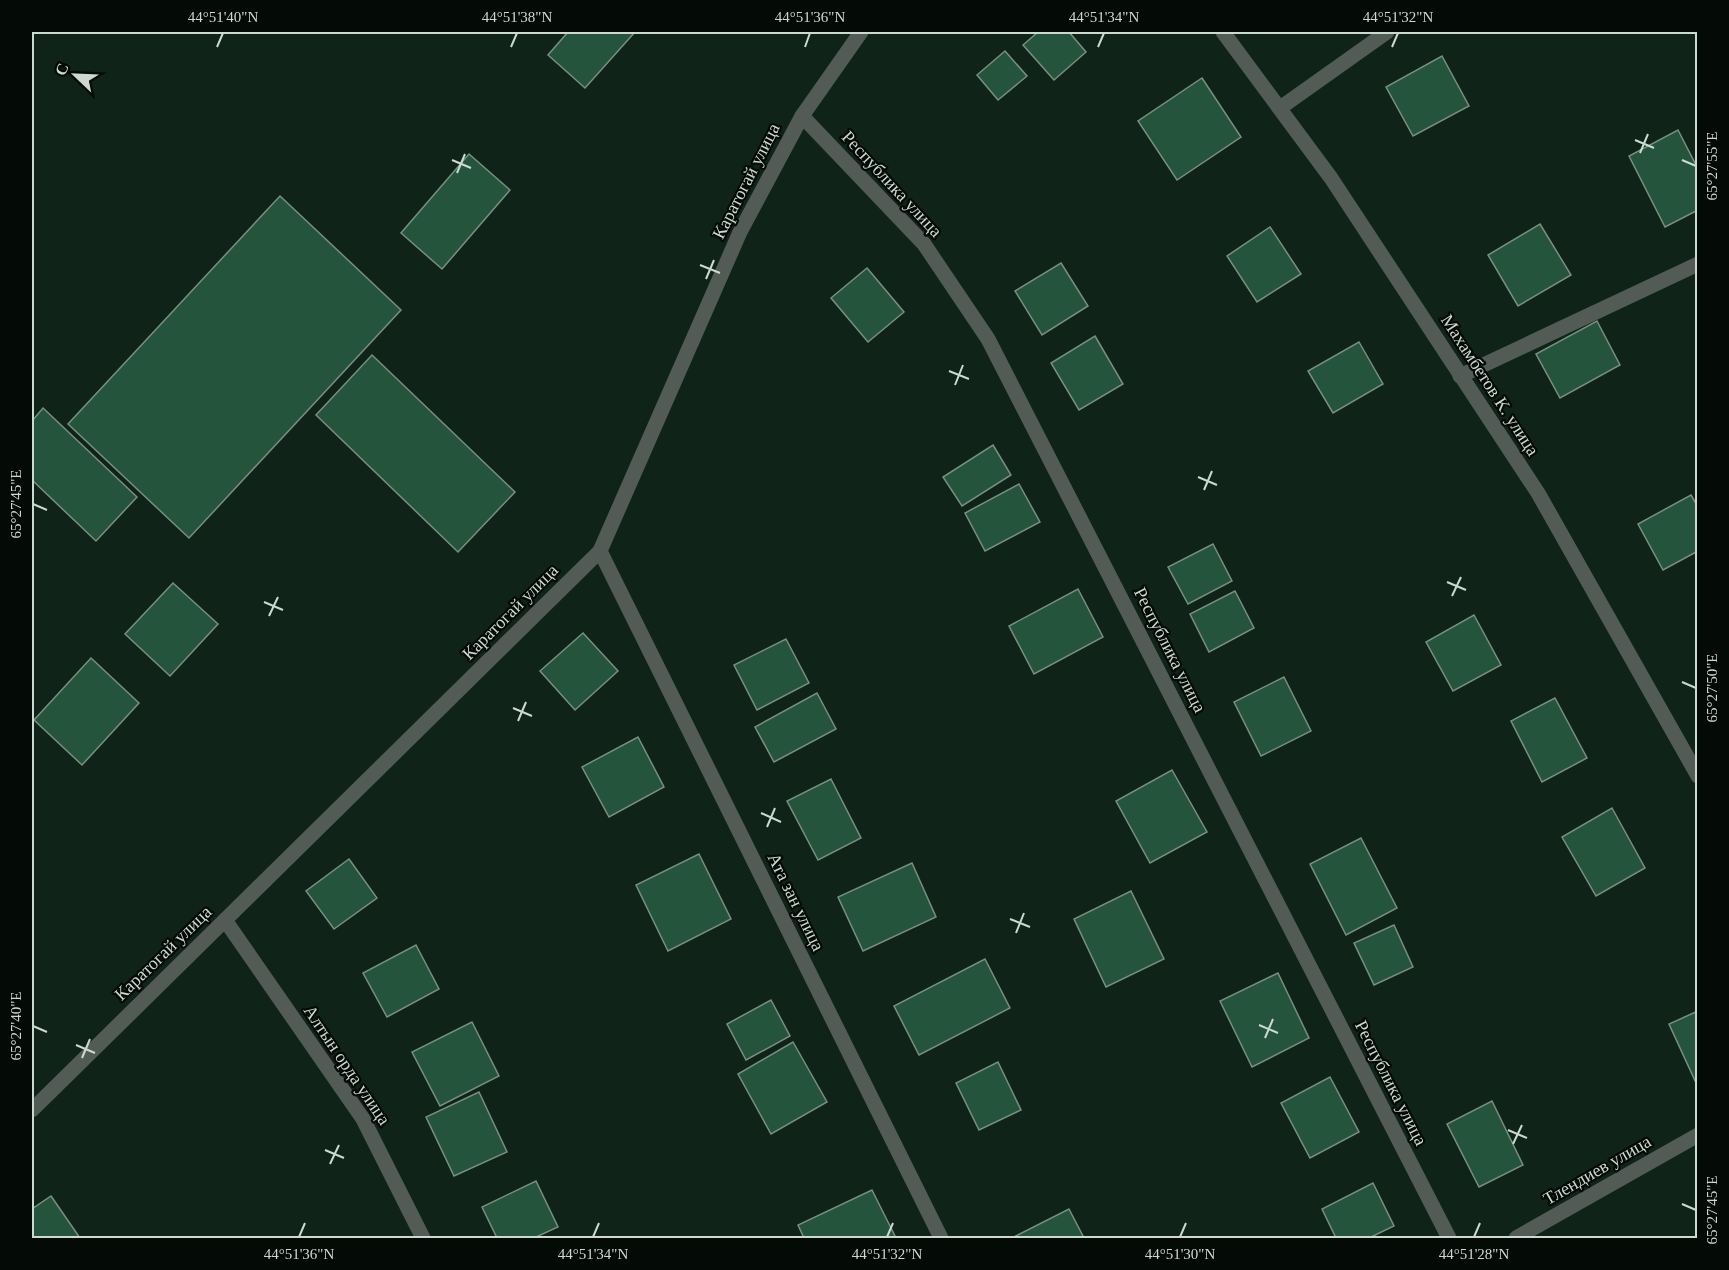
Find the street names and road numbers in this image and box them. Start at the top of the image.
street label: Каратогай улица [708,120,784,242]
street label: Республика улица [838,127,946,241]
street label: Махамбетов К. улица [1437,311,1543,459]
street label: Каратогай улица [458,560,562,664]
street label: Республика улица [1130,584,1210,716]
street label: Ата зан улица [764,850,828,954]
street label: Каратогай улица [110,902,216,1004]
street label: Алтын орда улица [300,1001,394,1129]
street label: Республика улица [1351,1017,1431,1149]
street label: Тлендиев улица [1540,1131,1654,1209]

